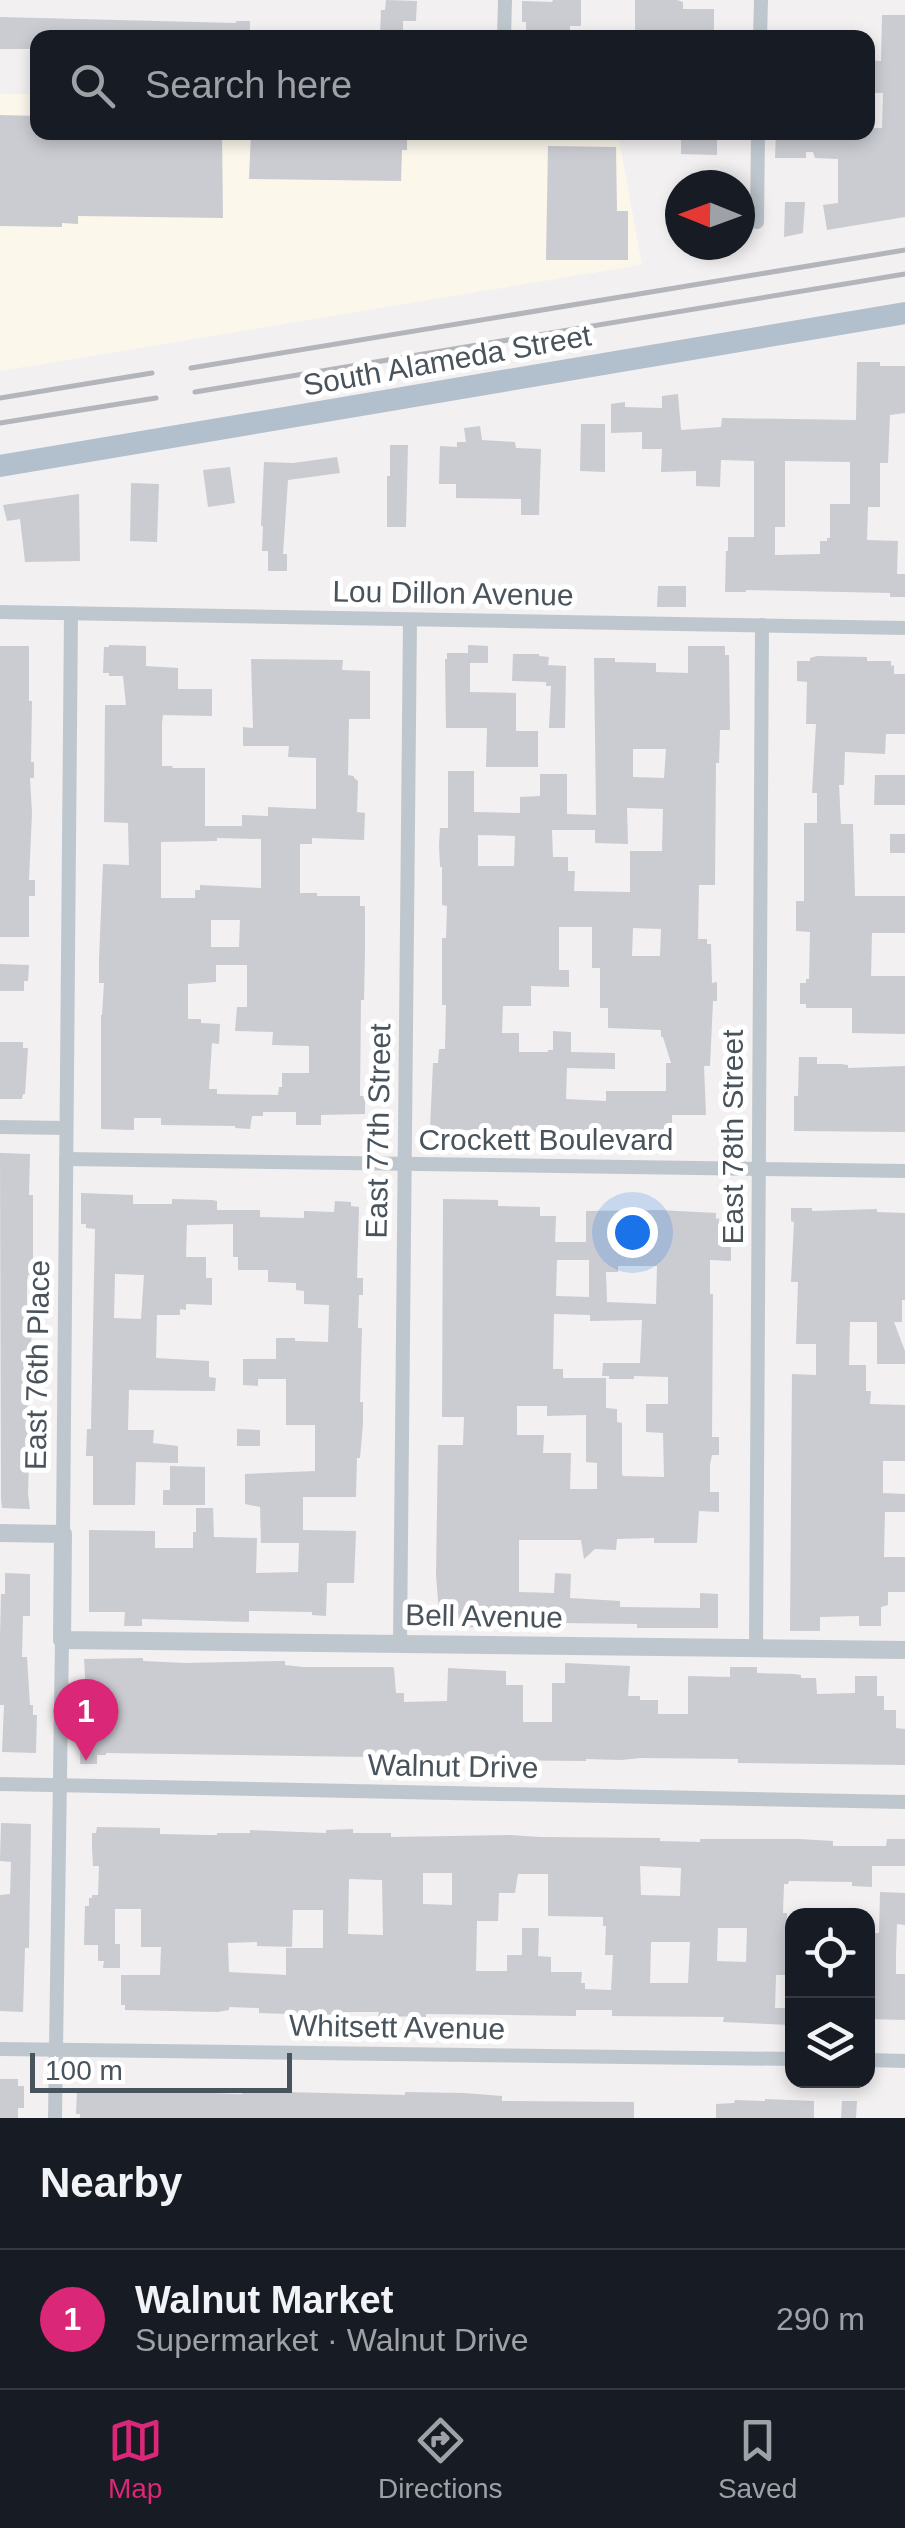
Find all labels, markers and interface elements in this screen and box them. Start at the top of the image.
search box [30,30,875,140]
icon: search [65,58,120,113]
text: Search here [145,64,352,106]
north arrow [665,170,755,260]
street label: South Alameda Street [300,318,594,402]
street label: Lou Dillon Avenue [332,574,574,612]
street label: East 77th Street [360,1023,396,1239]
street label: East 78th Street [716,1029,749,1245]
street label: Crockett Boulevard [418,1123,674,1156]
your location [607,1207,658,1258]
street label: East 76th Place [19,1260,55,1470]
street label: Bell Avenue [405,1598,563,1634]
pin: 1 [54,1678,118,1761]
street label: Walnut Drive [367,1748,539,1784]
map controls [785,1908,875,2088]
button: locate [785,1908,875,1998]
button: layers [785,1998,875,2088]
street label: Whitsett Avenue [289,2009,505,2045]
scale bar [30,2048,292,2092]
text: 100 m [45,2055,123,2086]
text: Nearby [40,2159,182,2206]
text: Walnut Market [135,2279,393,2321]
text: 1 [64,2301,81,2337]
text: 290 m [776,2301,865,2337]
text: Supermarket · Walnut Drive [135,2322,529,2358]
tab: Map [108,2413,163,2505]
tab: Directions [378,2413,503,2505]
tab: Saved [718,2413,797,2505]

